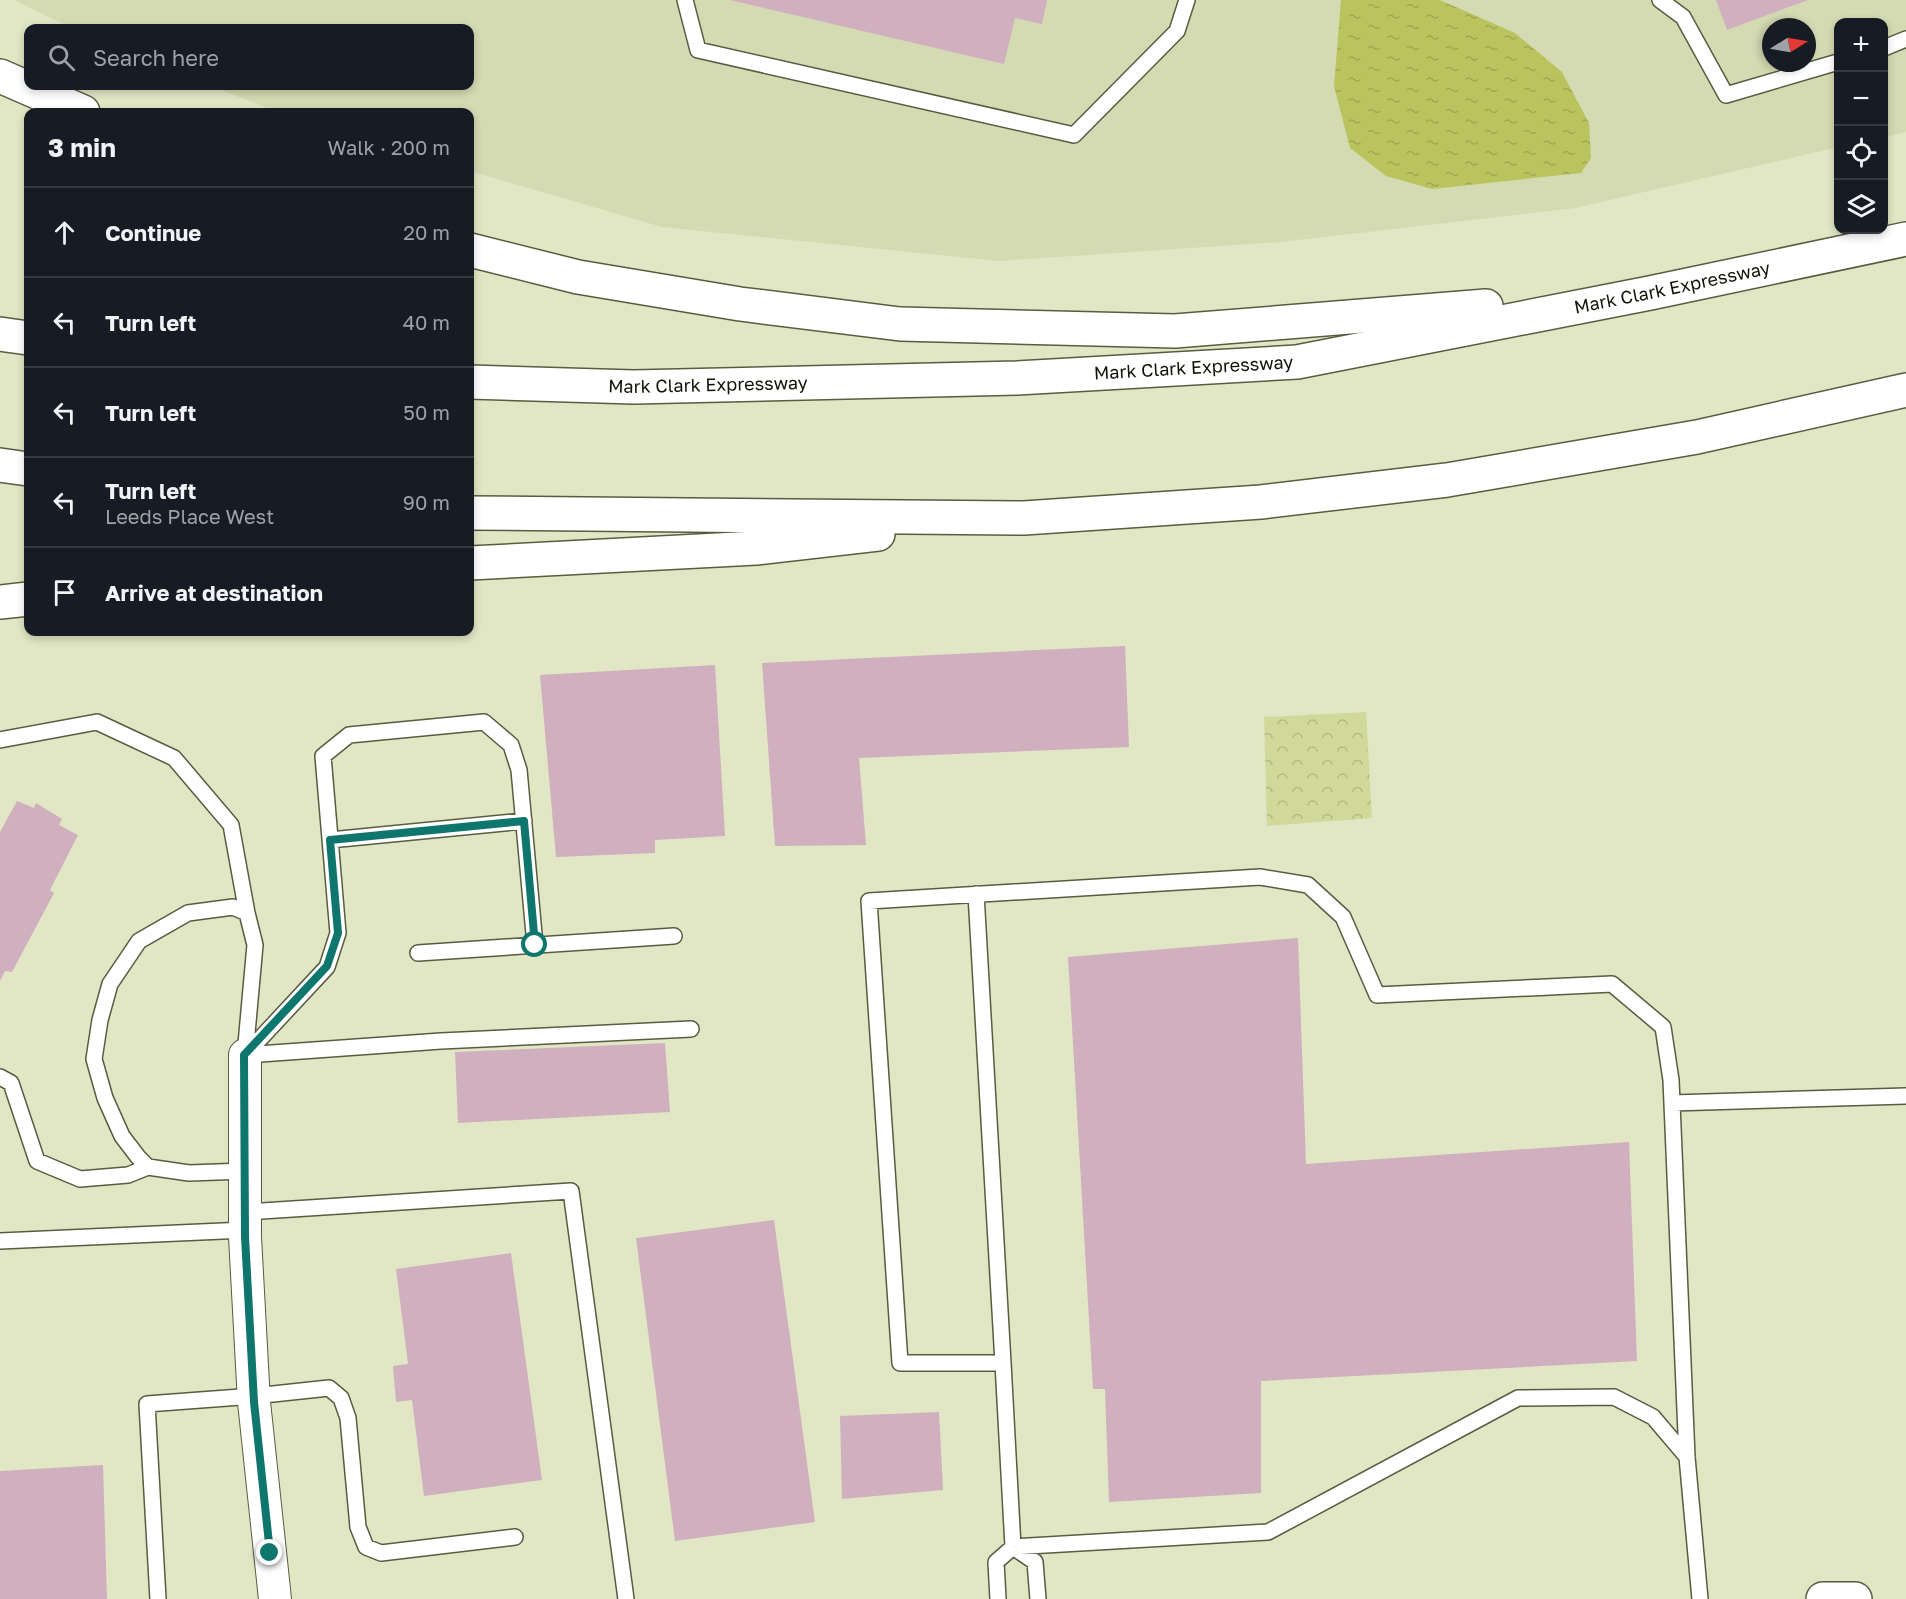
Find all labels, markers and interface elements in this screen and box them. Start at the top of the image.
north arrow [1762,18,1816,72]
map controls [1834,18,1888,234]
button: + [1834,18,1888,72]
search box [24,24,474,90]
icon: search [45,41,78,74]
text: Search here [93,44,219,71]
button: − [1834,72,1888,126]
button: locate [1834,126,1888,180]
text: 3 min [48,132,116,163]
text: Walk · 200 m [328,135,450,159]
button: layers [1834,180,1888,234]
icon: ahead [48,216,81,249]
text: Continue [105,219,201,246]
text: 20 m [403,220,450,244]
street label: Mark Clark Expressway [1572,256,1772,318]
icon: left [48,306,81,339]
text: Turn left [105,309,196,336]
text: 40 m [403,310,450,334]
street label: Mark Clark Expressway [1093,350,1294,384]
street label: Mark Clark Expressway [608,371,808,397]
icon: left [48,396,81,429]
text: Turn left [105,399,196,426]
text: 50 m [403,400,450,424]
text: Turn left [105,477,196,504]
icon: left [48,486,81,519]
text: 90 m [403,490,450,514]
text: Leeds Place West [105,504,274,528]
icon: arrive [48,576,81,609]
text: Arrive at destination [105,579,323,606]
route start [521,931,547,957]
route end [256,1539,282,1565]

